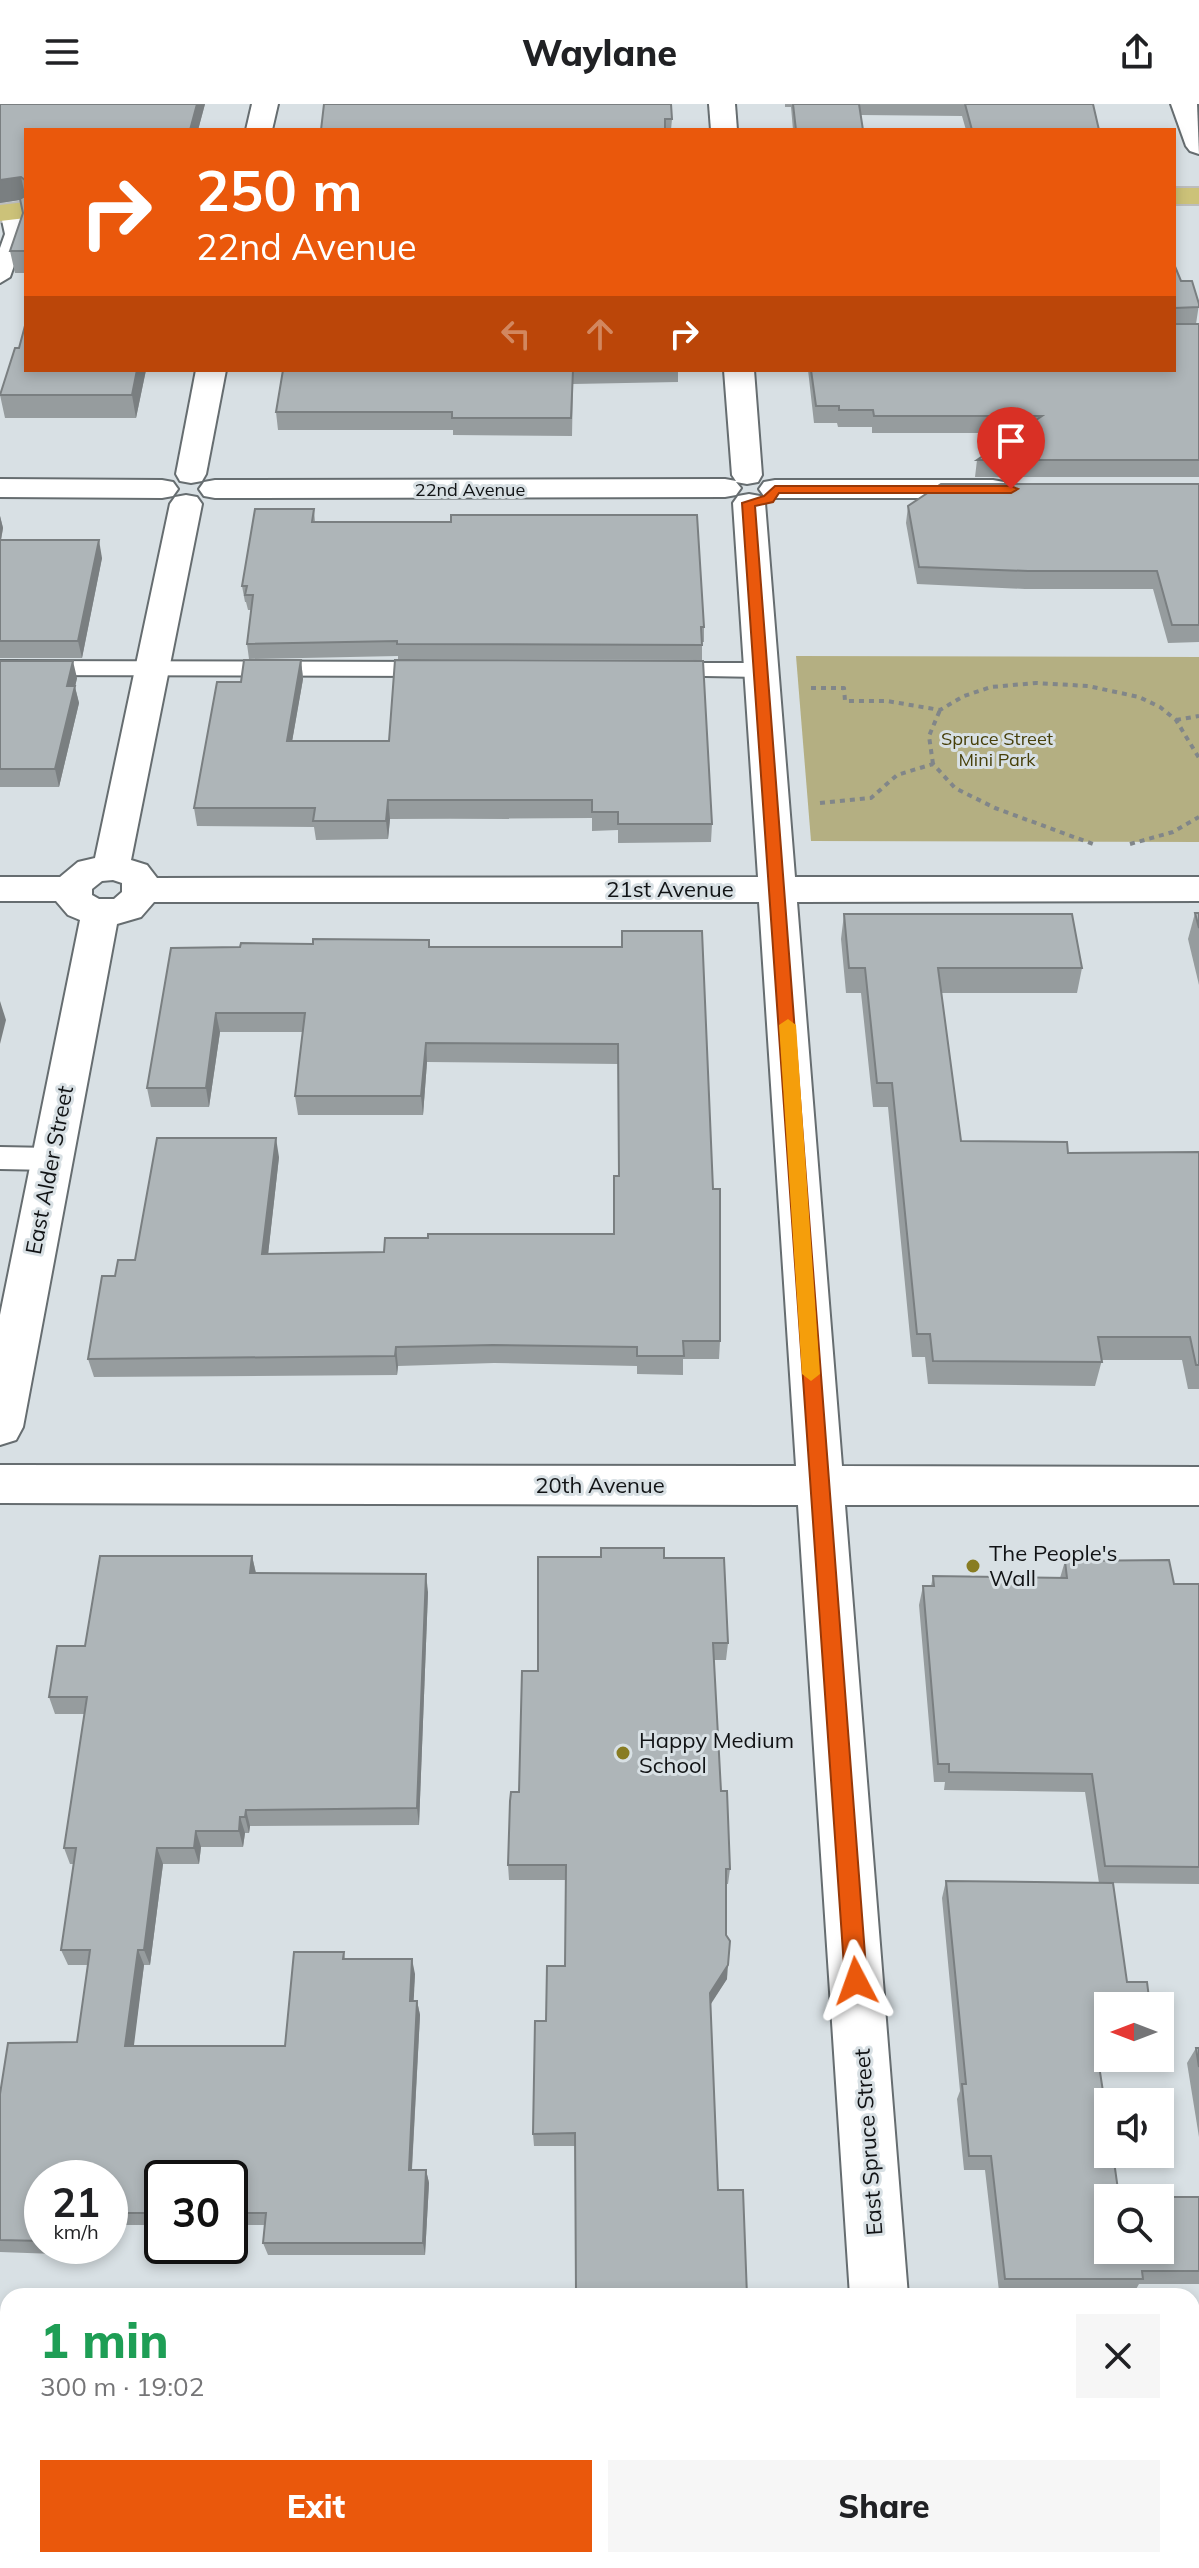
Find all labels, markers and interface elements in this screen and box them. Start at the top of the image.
icon: menu [40,30,84,74]
text: Waylane [522,30,677,75]
icon: share [1115,30,1159,74]
text: 250 m [196,155,363,225]
icon: right [64,160,168,264]
text: 22nd Avenue [196,224,417,269]
icon: left [494,312,538,356]
icon: ahead [578,312,622,356]
icon: right [662,312,706,356]
pin [977,407,1045,489]
icon: arrive [989,419,1033,463]
street label: 22nd Avenue [415,478,525,501]
park label: Spruce Street Mini Park [941,727,1053,771]
street label: 21st Avenue [606,875,734,903]
street label: East Alder Street [19,1083,79,1257]
street label: 20th Avenue [535,1471,665,1499]
place label: The People's Wall [989,1539,1117,1592]
marker: The People's Wall [964,1557,982,1575]
place label: Happy Medium School [639,1726,794,1779]
marker: Happy Medium School [614,1744,632,1762]
position arrow [814,1939,898,2023]
north arrow [1094,1992,1174,2072]
map controls [1094,1992,1174,2264]
street label: East Spruce Street [847,2047,888,2236]
button: sound [1094,2088,1174,2168]
speed limit sign: 30 [144,2160,248,2264]
text: 21 [52,2177,100,2227]
button: search [1094,2184,1174,2264]
text: km/h [53,2219,99,2244]
text: 1 min [40,2310,169,2370]
button: close [1076,2314,1160,2398]
text: 300 m · 19:02 [40,2370,204,2403]
button: Exit [40,2460,592,2552]
button: Share [608,2460,1160,2552]

